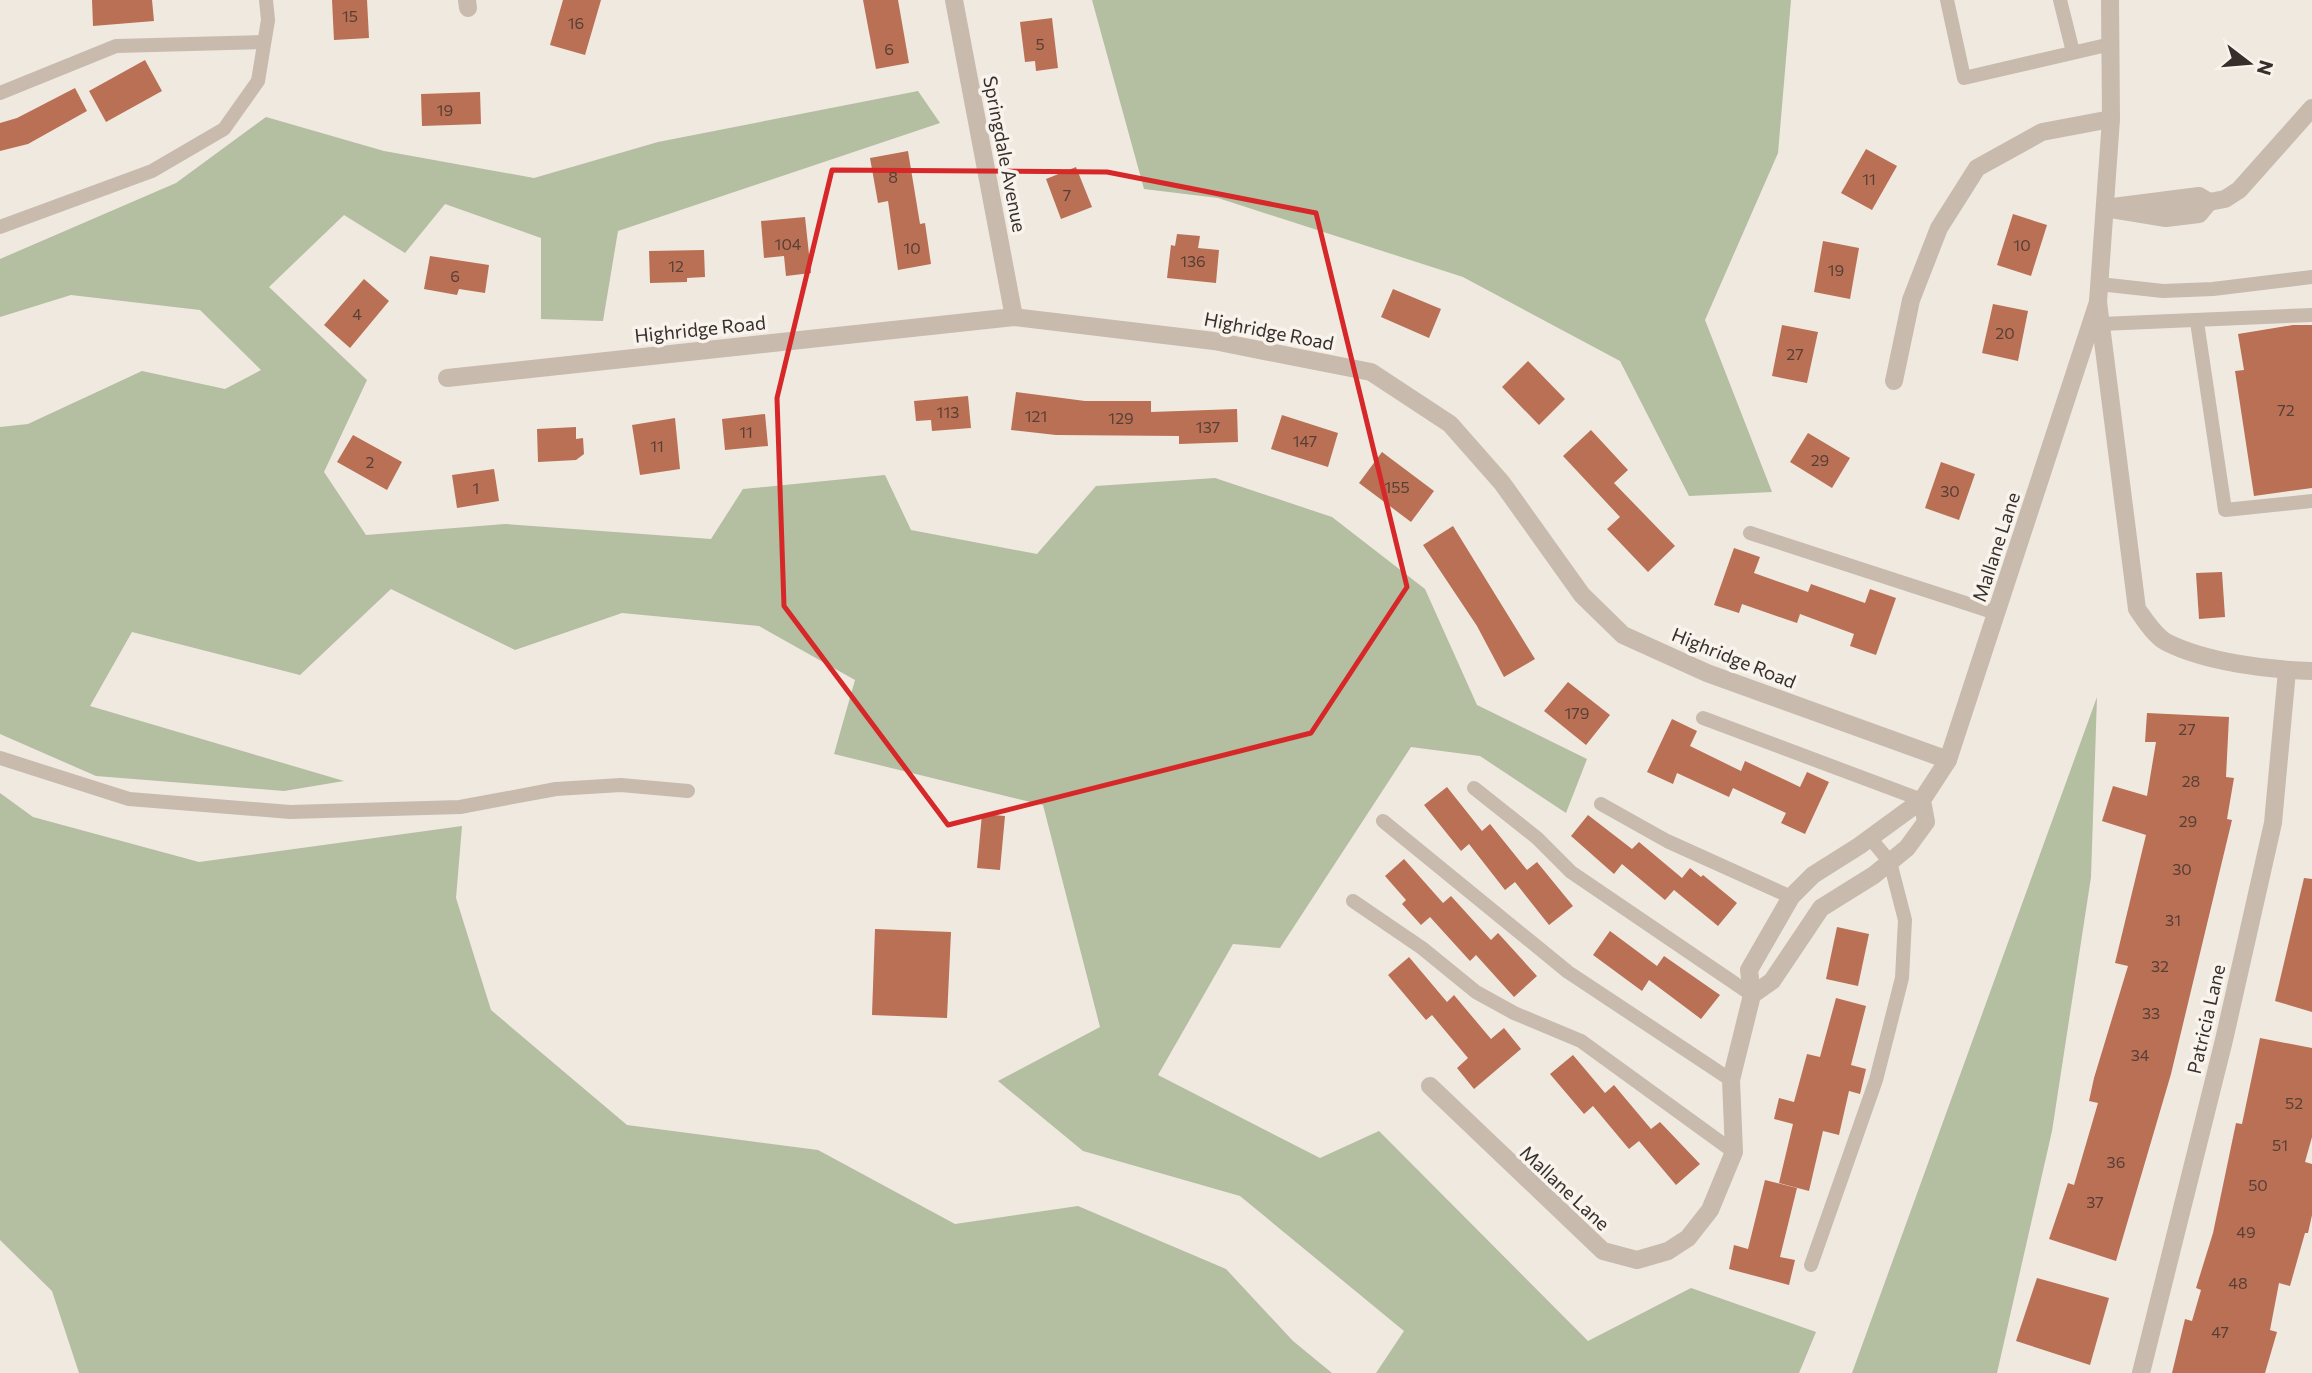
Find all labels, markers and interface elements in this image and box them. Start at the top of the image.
house number: 15 [342,6,358,25]
house number: 16 [568,13,584,32]
north arrow [2214,28,2284,98]
house number: 5 [1035,34,1045,53]
house number: 6 [884,39,894,58]
text: N [2253,58,2279,78]
street label: Springdale Avenue [979,74,1032,234]
house number: 19 [437,100,453,119]
house number: 8 [888,167,898,186]
house number: 11 [1862,169,1876,188]
house number: 7 [1063,185,1071,204]
house number: 104 [775,234,802,253]
house number: 10 [2013,235,2031,254]
house number: 10 [903,238,921,257]
house number: 136 [1180,251,1206,270]
house number: 12 [668,256,684,275]
house number: 19 [1828,260,1844,279]
house number: 6 [450,266,460,285]
house number: 4 [352,304,362,323]
street label: Highridge Road [1202,307,1336,354]
street label: Highridge Road [633,310,767,347]
house number: 20 [1995,323,2015,342]
house number: 27 [1786,344,1804,363]
house number: 72 [2277,400,2295,419]
house number: 113 [937,402,959,421]
house number: 121 [1025,406,1047,425]
house number: 129 [1108,408,1134,427]
house number: 137 [1196,417,1220,436]
house number: 11 [739,422,753,441]
house number: 147 [1293,431,1317,450]
house number: 11 [650,436,664,455]
house number: 29 [1811,450,1829,469]
house number: 2 [366,452,375,471]
house number: 155 [1384,477,1410,496]
house number: 1 [473,478,479,497]
house number: 30 [1940,481,1960,500]
street label: Mallane Lane [1967,489,2024,605]
street label: Highridge Road [1669,622,1800,693]
house number: 179 [1565,703,1589,722]
house number: 27 [2178,719,2196,738]
house number: 28 [2182,771,2200,790]
house number: 29 [2179,811,2197,830]
house number: 30 [2172,859,2192,878]
house number: 31 [2165,910,2181,929]
house number: 32 [2151,956,2169,975]
street label: Patricia Lane [2182,962,2229,1076]
house number: 33 [2142,1003,2160,1022]
house number: 34 [2131,1045,2150,1064]
house number: 52 [2285,1093,2303,1112]
house number: 51 [2272,1135,2288,1154]
street label: Mallane Lane [1516,1140,1615,1235]
house number: 36 [2107,1152,2125,1171]
house number: 50 [2248,1175,2268,1194]
house number: 37 [2086,1192,2104,1211]
house number: 49 [2236,1222,2256,1241]
house number: 48 [2228,1273,2248,1292]
house number: 47 [2211,1322,2229,1341]

